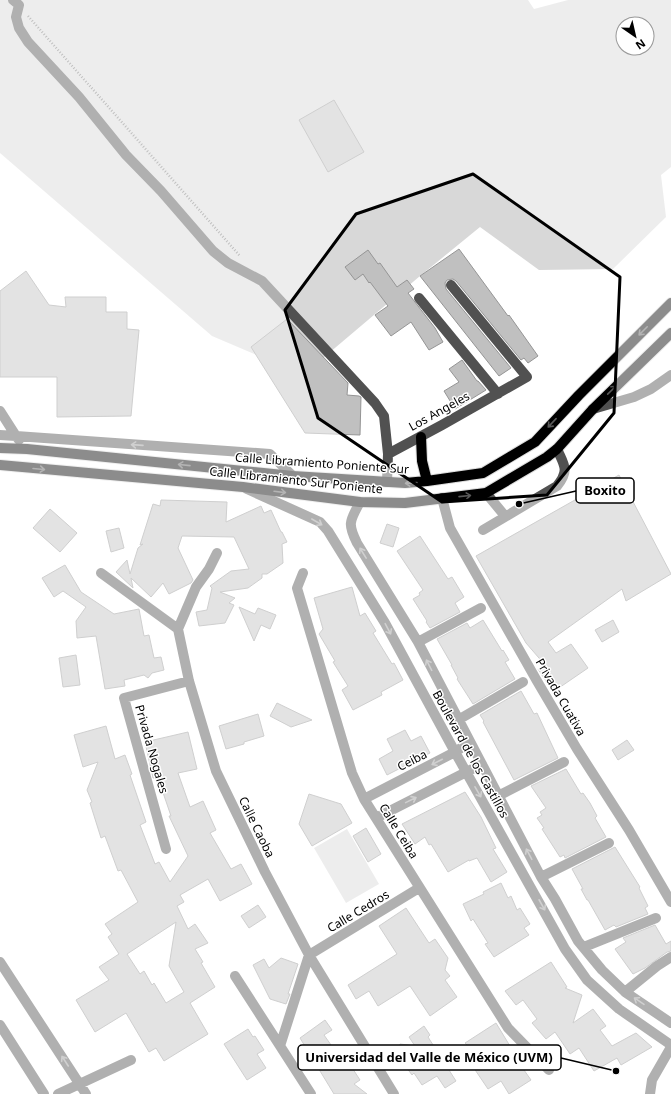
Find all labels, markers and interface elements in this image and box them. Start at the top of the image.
north arrow [615,16,655,56]
text: N [633,36,649,53]
one-way arrow [638,326,648,336]
one-way arrow [607,386,617,395]
street label: Los Angeles [405,387,473,435]
one-way arrow [547,418,557,428]
one-way arrow [131,441,144,448]
street label: Calle Libramiento Poniente Sur [235,448,410,478]
one-way arrow [178,461,191,469]
street label: Calle Libramiento Sur Poniente [208,462,384,498]
one-way arrow [32,465,45,472]
callout: Boxito [576,478,634,503]
one-way arrow [405,479,418,486]
text: Boxito [584,481,626,499]
one-way arrow [273,488,286,496]
one-way arrow [458,492,471,500]
one-way arrow [311,518,323,526]
one-way arrow [358,547,366,559]
one-way arrow [385,623,392,635]
street label: Privada Cuativa [532,655,590,739]
one-way arrow [425,659,433,671]
street label: Boulevard de los Castillos [429,687,513,821]
street label: Privada Nogales [131,703,173,796]
street label: Ceiba [394,745,430,775]
one-way arrow [431,759,443,766]
one-way arrow [474,786,482,798]
street label: Calle Caoba [235,794,279,860]
one-way arrow [404,796,416,803]
street label: Calle Ceiba [375,800,423,862]
one-way arrow [524,848,532,860]
street label: Calle Cedros [324,886,393,936]
one-way arrow [538,899,546,911]
one-way arrow [634,997,645,1005]
callout: Universidad del Valle de México (UVM) [298,1045,561,1070]
text: Universidad del Valle de México (UVM) [305,1048,553,1066]
one-way arrow [60,1056,69,1067]

